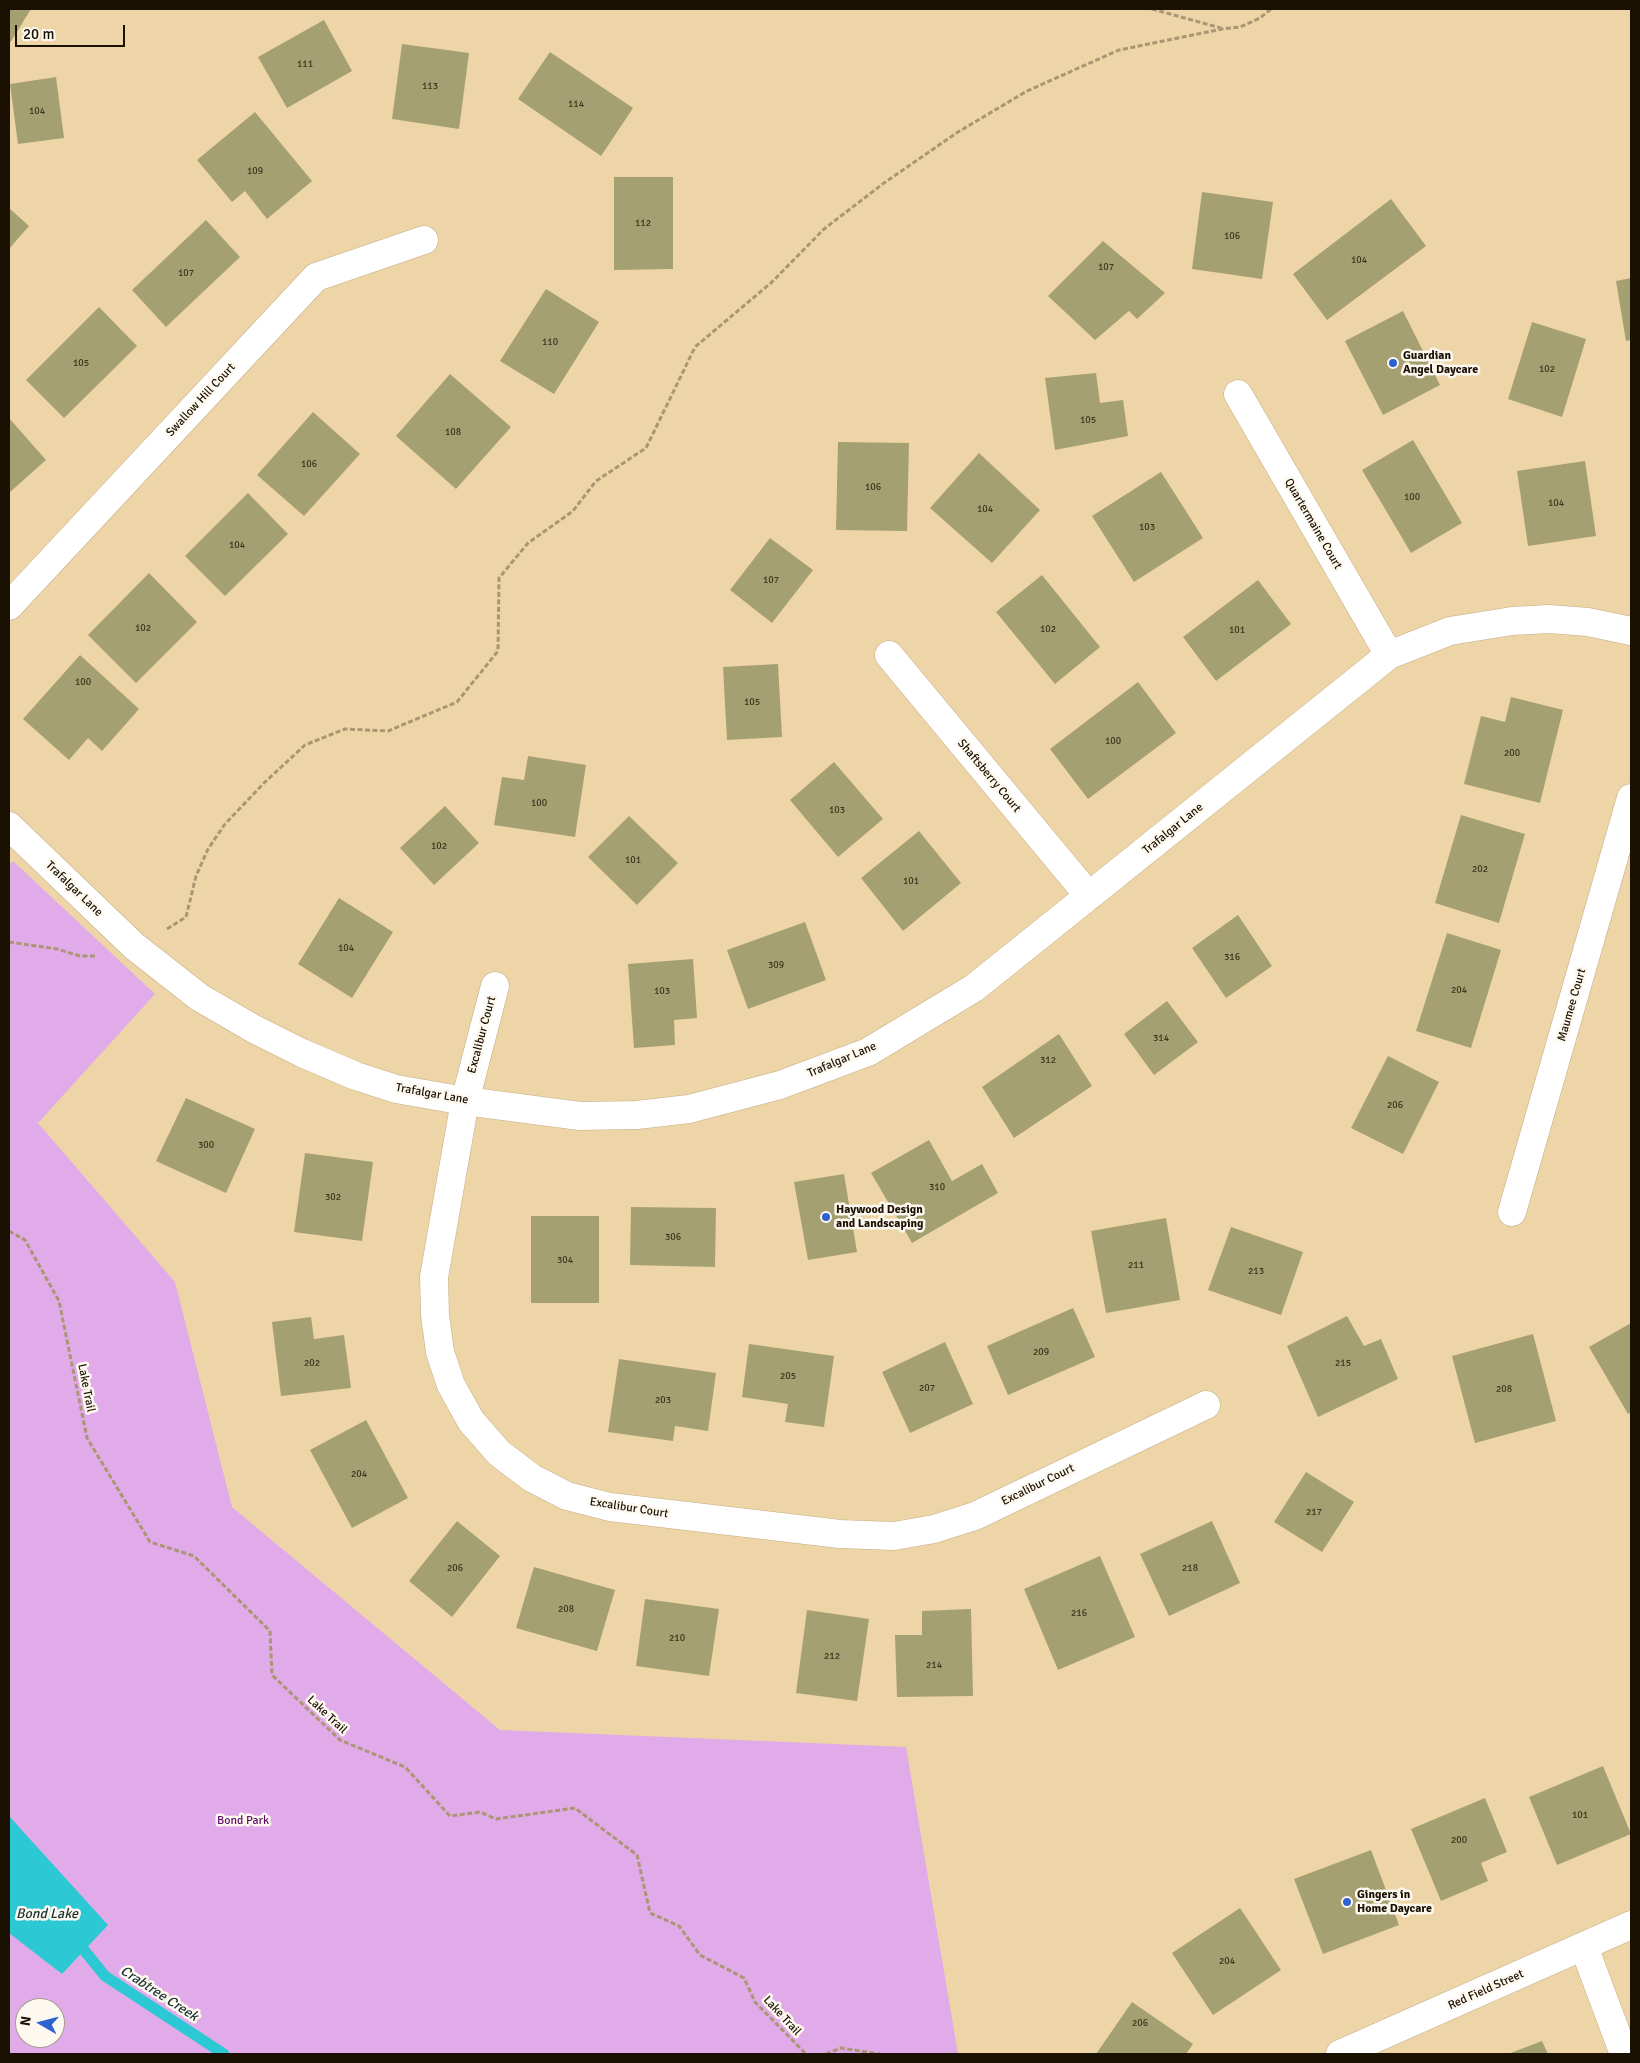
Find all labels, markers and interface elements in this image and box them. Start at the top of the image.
scale bar [18,15,128,47]
text: 20 m [23,25,54,43]
house number: 111 [297,58,313,70]
house number: 113 [422,80,438,92]
house number: 114 [568,98,584,110]
house number: 104 [29,105,45,117]
house number: 109 [247,165,263,177]
house number: 112 [635,217,651,229]
house number: 106 [1224,230,1240,242]
house number: 104 [1351,254,1367,266]
house number: 107 [1098,261,1114,273]
house number: 107 [178,267,194,279]
house number: 110 [542,336,558,348]
place label: Guardian Angel Daycare [1403,349,1478,377]
house number: 105 [73,357,89,369]
marker: Guardian Angel Daycare [1387,357,1399,369]
street label: Swallow Hill Court [163,360,239,440]
house number: 102 [1539,363,1555,375]
house number: 105 [1080,414,1096,426]
house number: 108 [445,426,461,438]
house number: 106 [301,458,317,470]
street label: Quartermaine Court [1281,476,1345,572]
house number: 106 [865,481,881,493]
house number: 100 [1404,491,1420,503]
house number: 104 [1548,497,1564,509]
house number: 104 [977,503,993,515]
house number: 103 [1139,521,1155,533]
house number: 104 [229,539,245,551]
house number: 107 [763,574,779,586]
house number: 102 [135,622,151,634]
house number: 102 [1040,623,1056,635]
house number: 101 [1229,624,1245,636]
house number: 100 [75,676,91,688]
house number: 105 [744,696,760,708]
house number: 100 [1105,735,1121,747]
street label: Shaftsberry Court [954,737,1024,815]
house number: 200 [1504,747,1520,759]
house number: 100 [531,797,547,809]
street label: Trafalgar Lane [1140,800,1206,858]
house number: 103 [829,804,845,816]
house number: 102 [431,840,447,852]
house number: 101 [625,854,641,866]
street label: Trafalgar Lane [43,858,105,920]
house number: 202 [1472,863,1488,875]
house number: 101 [903,875,919,887]
house number: 104 [338,942,354,954]
house number: 316 [1224,951,1240,963]
house number: 309 [768,959,784,971]
street label: Maumee Court [1555,967,1589,1043]
house number: 204 [1451,984,1467,996]
house number: 103 [654,985,670,997]
street label: Excalibur Court [465,995,499,1075]
house number: 314 [1153,1032,1169,1044]
street label: Trafalgar Lane [805,1039,879,1081]
house number: 312 [1040,1054,1056,1066]
street label: Trafalgar Lane [395,1081,469,1107]
house number: 206 [1387,1099,1403,1111]
house number: 300 [198,1139,214,1151]
house number: 310 [929,1181,945,1193]
house number: 302 [325,1191,341,1203]
place label: Haywood Design and Landscaping [836,1203,923,1231]
marker: Haywood Design and Landscaping [820,1211,832,1223]
house number: 306 [665,1231,681,1243]
house number: 304 [557,1254,573,1266]
house number: 211 [1128,1259,1144,1271]
house number: 213 [1248,1265,1264,1277]
house number: 209 [1033,1346,1049,1358]
house number: 202 [304,1357,320,1369]
house number: 215 [1335,1357,1351,1369]
street label: Lake Trail [74,1362,98,1414]
house number: 205 [780,1370,796,1382]
house number: 207 [919,1382,935,1394]
house number: 208 [1496,1383,1512,1395]
house number: 203 [655,1394,671,1406]
street label: Excalibur Court [999,1461,1077,1509]
house number: 204 [351,1468,367,1480]
street label: Excalibur Court [589,1495,669,1521]
house number: 217 [1306,1506,1322,1518]
house number: 206 [447,1562,463,1574]
house number: 218 [1182,1562,1198,1574]
house number: 208 [558,1603,574,1615]
house number: 216 [1071,1607,1087,1619]
house number: 210 [669,1632,685,1644]
house number: 212 [824,1650,840,1662]
house number: 214 [926,1659,942,1671]
street label: Lake Trail [304,1693,350,1737]
house number: 101 [1572,1809,1588,1821]
park label: Bond Park [217,1814,269,1828]
house number: 200 [1451,1834,1467,1846]
place label: Gingers in Home Daycare [1357,1888,1432,1916]
marker: Gingers in Home Daycare [1341,1896,1353,1908]
water label: Bond Lake [16,1906,78,1922]
house number: 204 [1219,1955,1235,1967]
water label: Crabtree Creek [117,1963,201,2025]
street label: Red Field Street [1446,1967,1526,2013]
street label: Lake Trail [760,1993,804,2039]
north arrow [15,1998,65,2048]
text: N [17,2015,35,2027]
house number: 206 [1132,2017,1148,2029]

